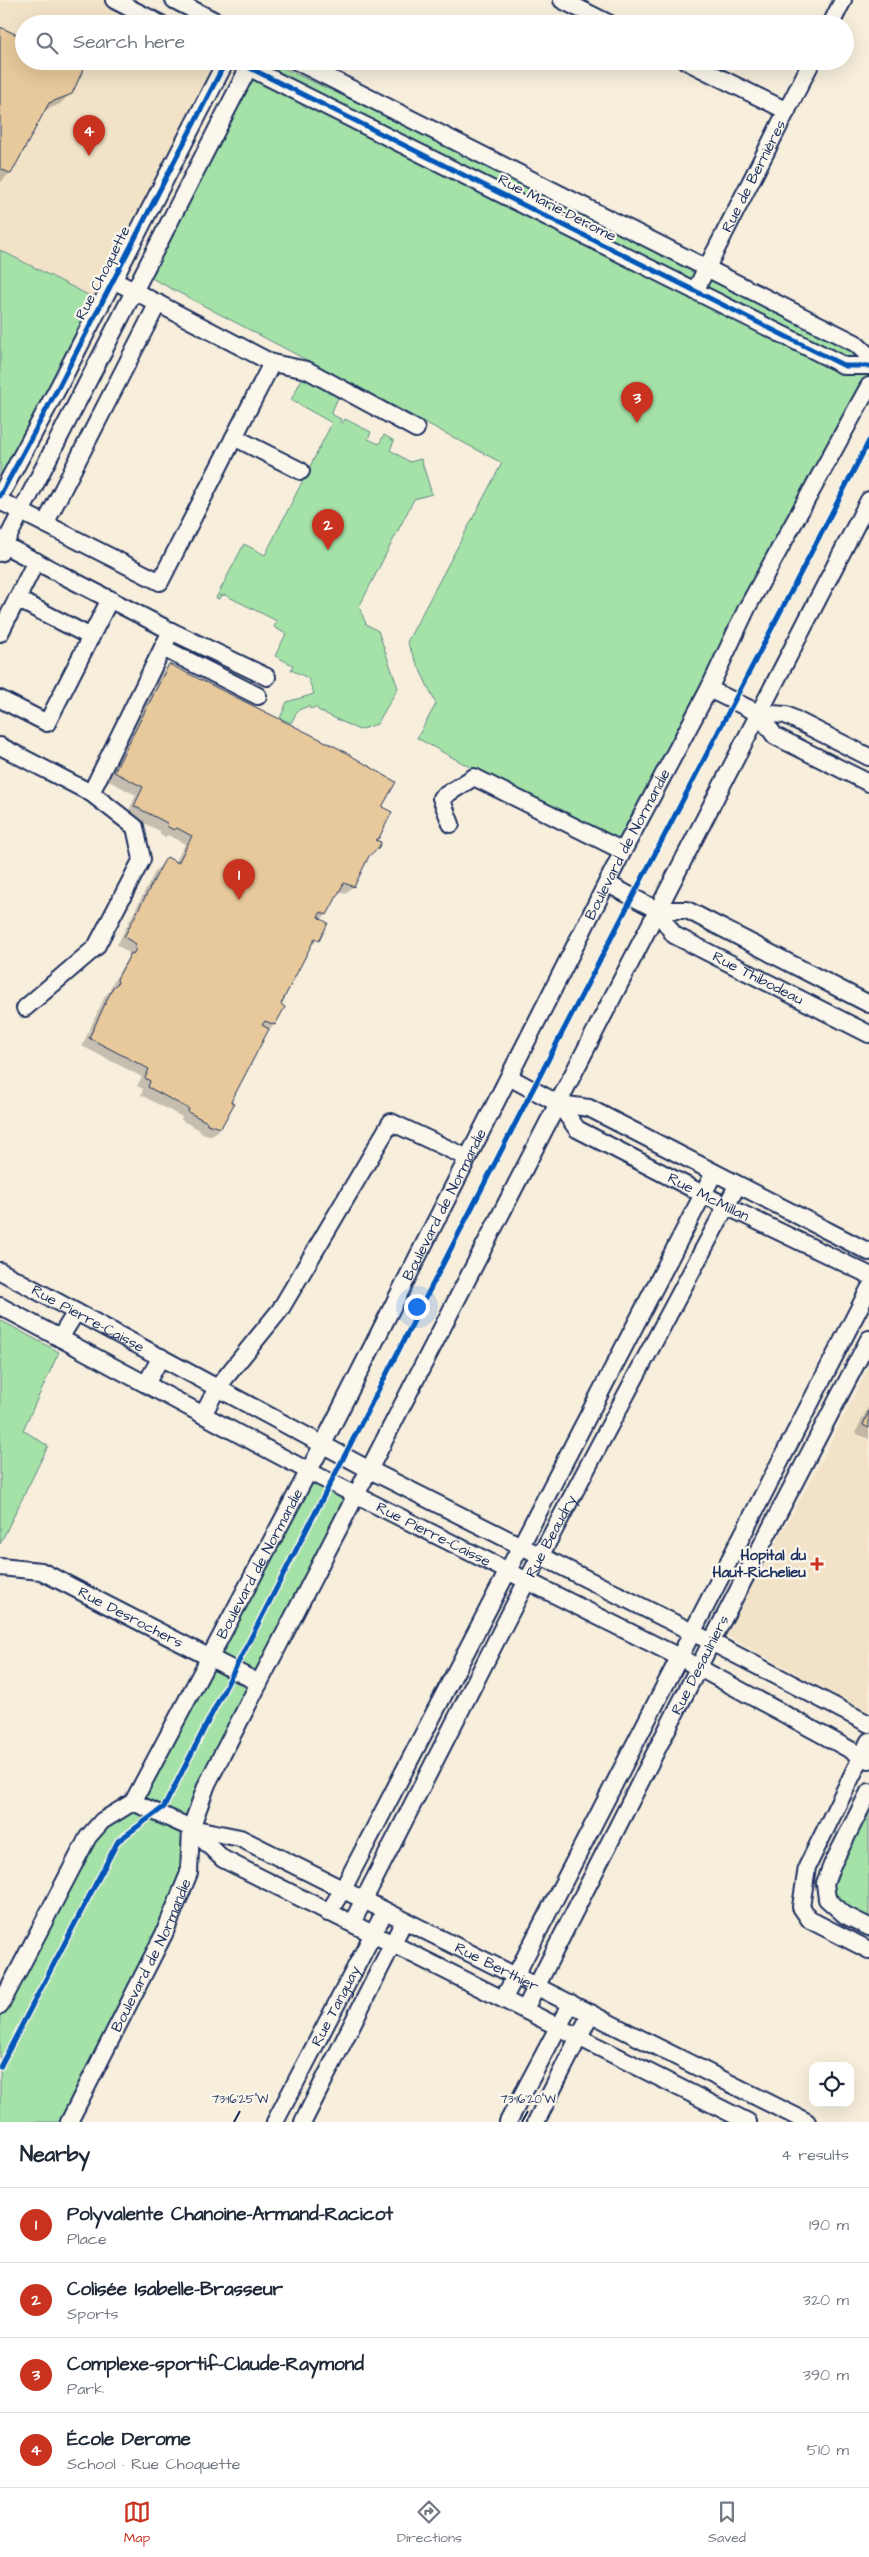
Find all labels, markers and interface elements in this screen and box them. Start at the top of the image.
search box [15,15,854,70]
icon: search [33,29,61,57]
text: Search here [73,29,185,56]
pin: 4 [73,115,105,156]
street label: Rue de Bernières [716,116,791,236]
street label: Rue Marie-Derome [494,169,620,247]
street label: Rue Choquette [70,223,136,323]
pin: 3 [621,382,653,423]
pin: 2 [312,509,344,550]
street label: Boulevard de Normandie [579,765,675,923]
pin: 1 [223,859,255,900]
street label: Rue Thibodeau [709,946,808,1010]
street label: Boulevard de Normandie [397,1125,491,1284]
street label: Rue McMillan [664,1167,753,1227]
street label: Rue Pierre-Caisse [28,1279,148,1357]
your location [404,1294,430,1320]
street label: Boulevard de Normandie [211,1485,308,1643]
street label: Rue Beaudry [520,1491,582,1581]
street label: Rue Pierre-Caisse [373,1496,494,1572]
place label: Hopital du Haut-Richelieu [713,1545,806,1583]
marker: Hopital du Haut-Richelieu [810,1557,824,1571]
street label: Rue Desrochers [75,1581,187,1653]
street label: Rue Desaulniers [666,1611,734,1718]
street label: Boulevard de Normandie [106,1875,196,2035]
street label: Rue Berthier [451,1937,543,1997]
street label: Rue Tanguay [306,1962,366,2050]
map controls [809,2062,854,2107]
button: locate [809,2062,854,2107]
text: 73°16'25"W [212,2091,269,2108]
text: 73°16'20"W [500,2091,557,2108]
text: Nearby [20,2140,90,2169]
text: 4 results [781,2144,849,2166]
text: Polyvalente Chanoine-Armand-Racicot [67,2201,393,2228]
text: 1 [35,2214,37,2236]
text: 190 m [809,2214,849,2236]
text: Place [67,2228,107,2250]
text: Colisée Isabelle-Brasseur [67,2276,283,2303]
text: 2 [31,2289,41,2311]
text: 320 m [803,2289,849,2311]
text: Sports [67,2303,119,2325]
text: Complexe-sportif-Claude-Raymond [67,2351,364,2378]
text: 3 [32,2364,40,2386]
text: 390 m [803,2364,849,2386]
text: Park [67,2378,104,2400]
text: École Derome [67,2426,191,2453]
text: 4 [31,2439,41,2461]
text: 510 m [807,2439,849,2461]
text: School · Rue Choquette [67,2453,240,2475]
tab: Map [123,2498,151,2548]
tab: Directions [397,2498,462,2548]
tab: Saved [708,2498,746,2548]

